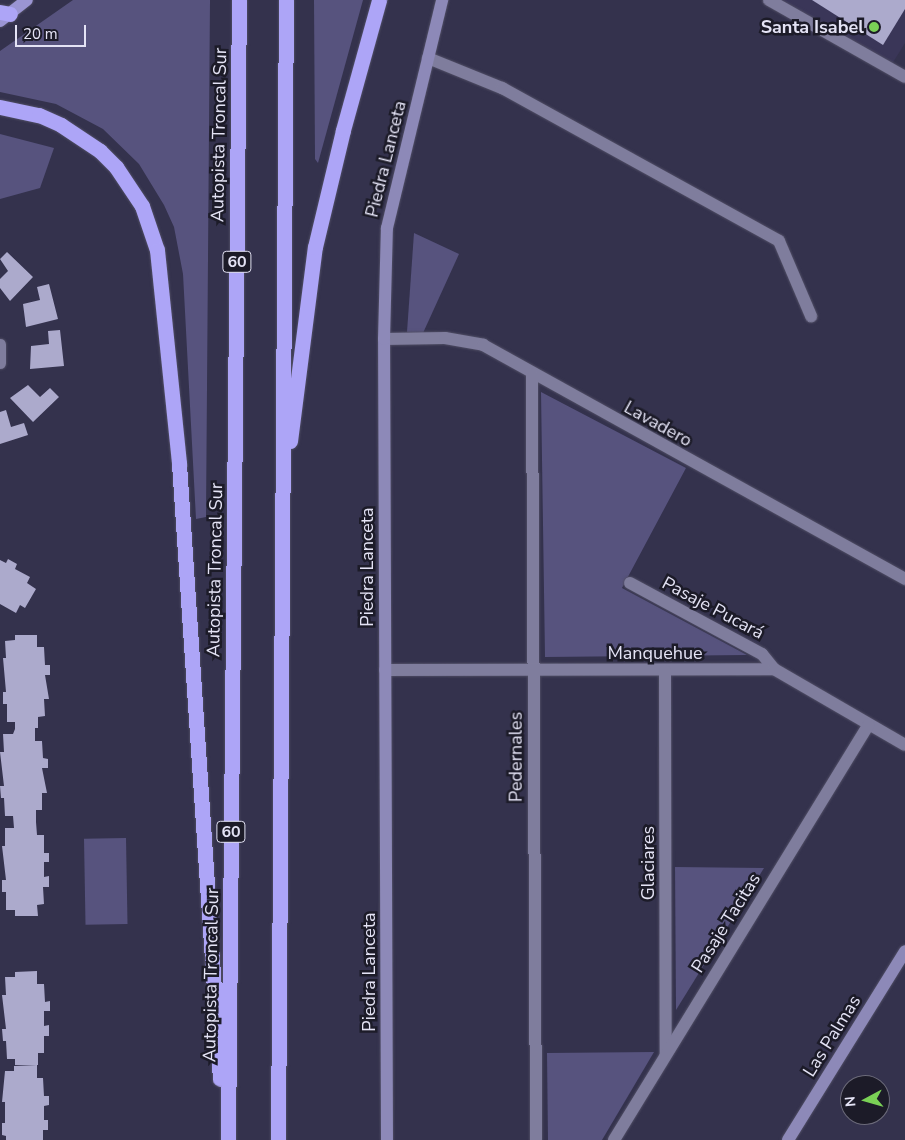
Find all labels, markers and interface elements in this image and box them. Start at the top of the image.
scale bar [18,15,89,47]
place label: Santa Isabel [761,16,864,38]
marker: Santa Isabel [868,21,880,33]
text: 20 m [23,24,58,44]
street label: Autopista Troncal Sur [207,48,231,222]
street label: Piedra Lanceta [361,99,411,219]
road number: 60 [222,248,252,276]
street label: Lavadero [620,397,696,451]
street label: Autopista Troncal Sur [203,483,227,657]
street label: Piedra Lanceta [356,507,378,627]
street label: Pasaje Pucará [658,572,768,644]
street label: Manquehue [607,642,703,664]
street label: Pedernales [505,712,527,802]
road number: 60 [216,819,246,846]
street label: Glaciares [637,826,659,900]
street label: Pasaje Tacitas [687,869,765,977]
street label: Autopista Troncal Sur [199,888,223,1062]
street label: Piedra Lanceta [358,912,380,1032]
street label: Las Palmas [798,991,866,1081]
north arrow [840,1075,890,1125]
text: N [841,1095,861,1108]

